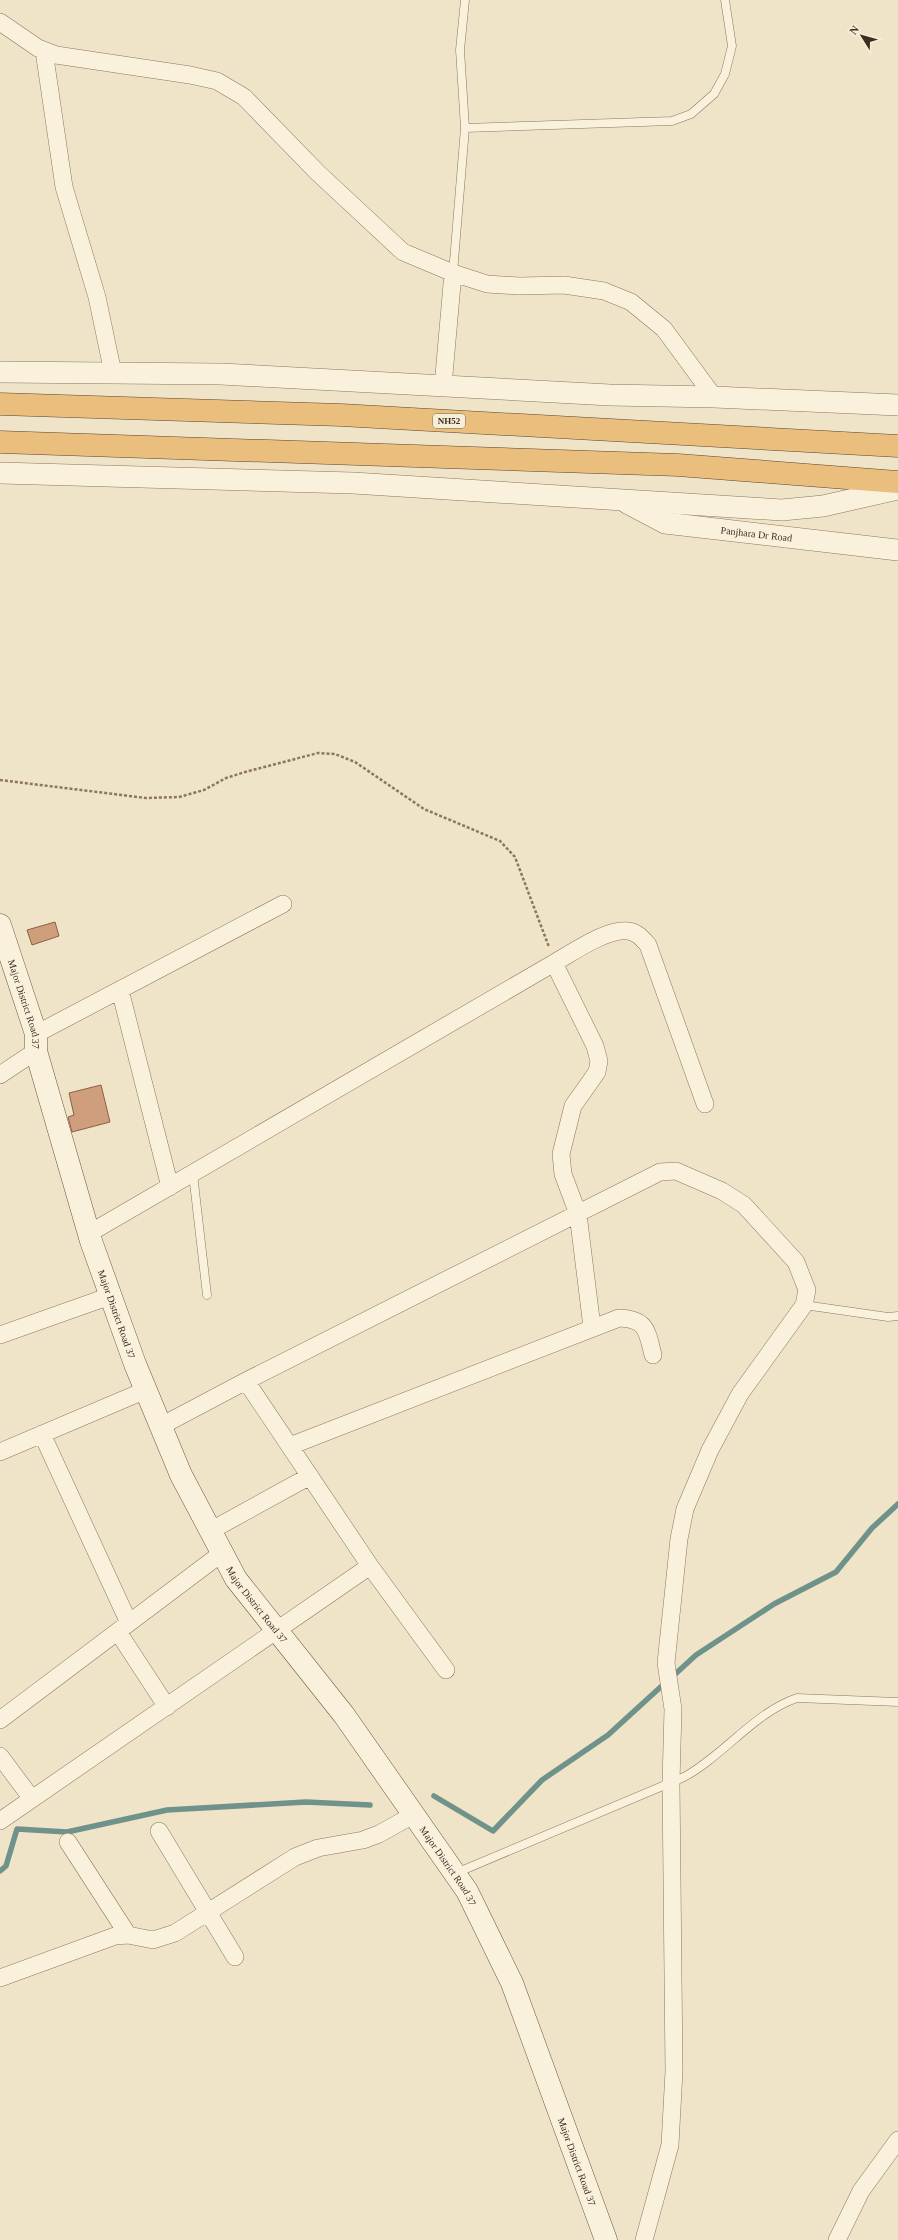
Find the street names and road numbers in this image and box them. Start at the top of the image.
road number: NH52 [433,414,465,428]
street label: Panjhara Dr Road [720,524,793,543]
street label: Major District Road 37 [6,958,42,1049]
street label: Major District Road 37 [96,1268,138,1360]
street label: Major District Road 37 [225,1564,290,1645]
street label: Major District Road 37 [418,1824,479,1907]
street label: Major District Road 37 [556,2116,598,2207]

